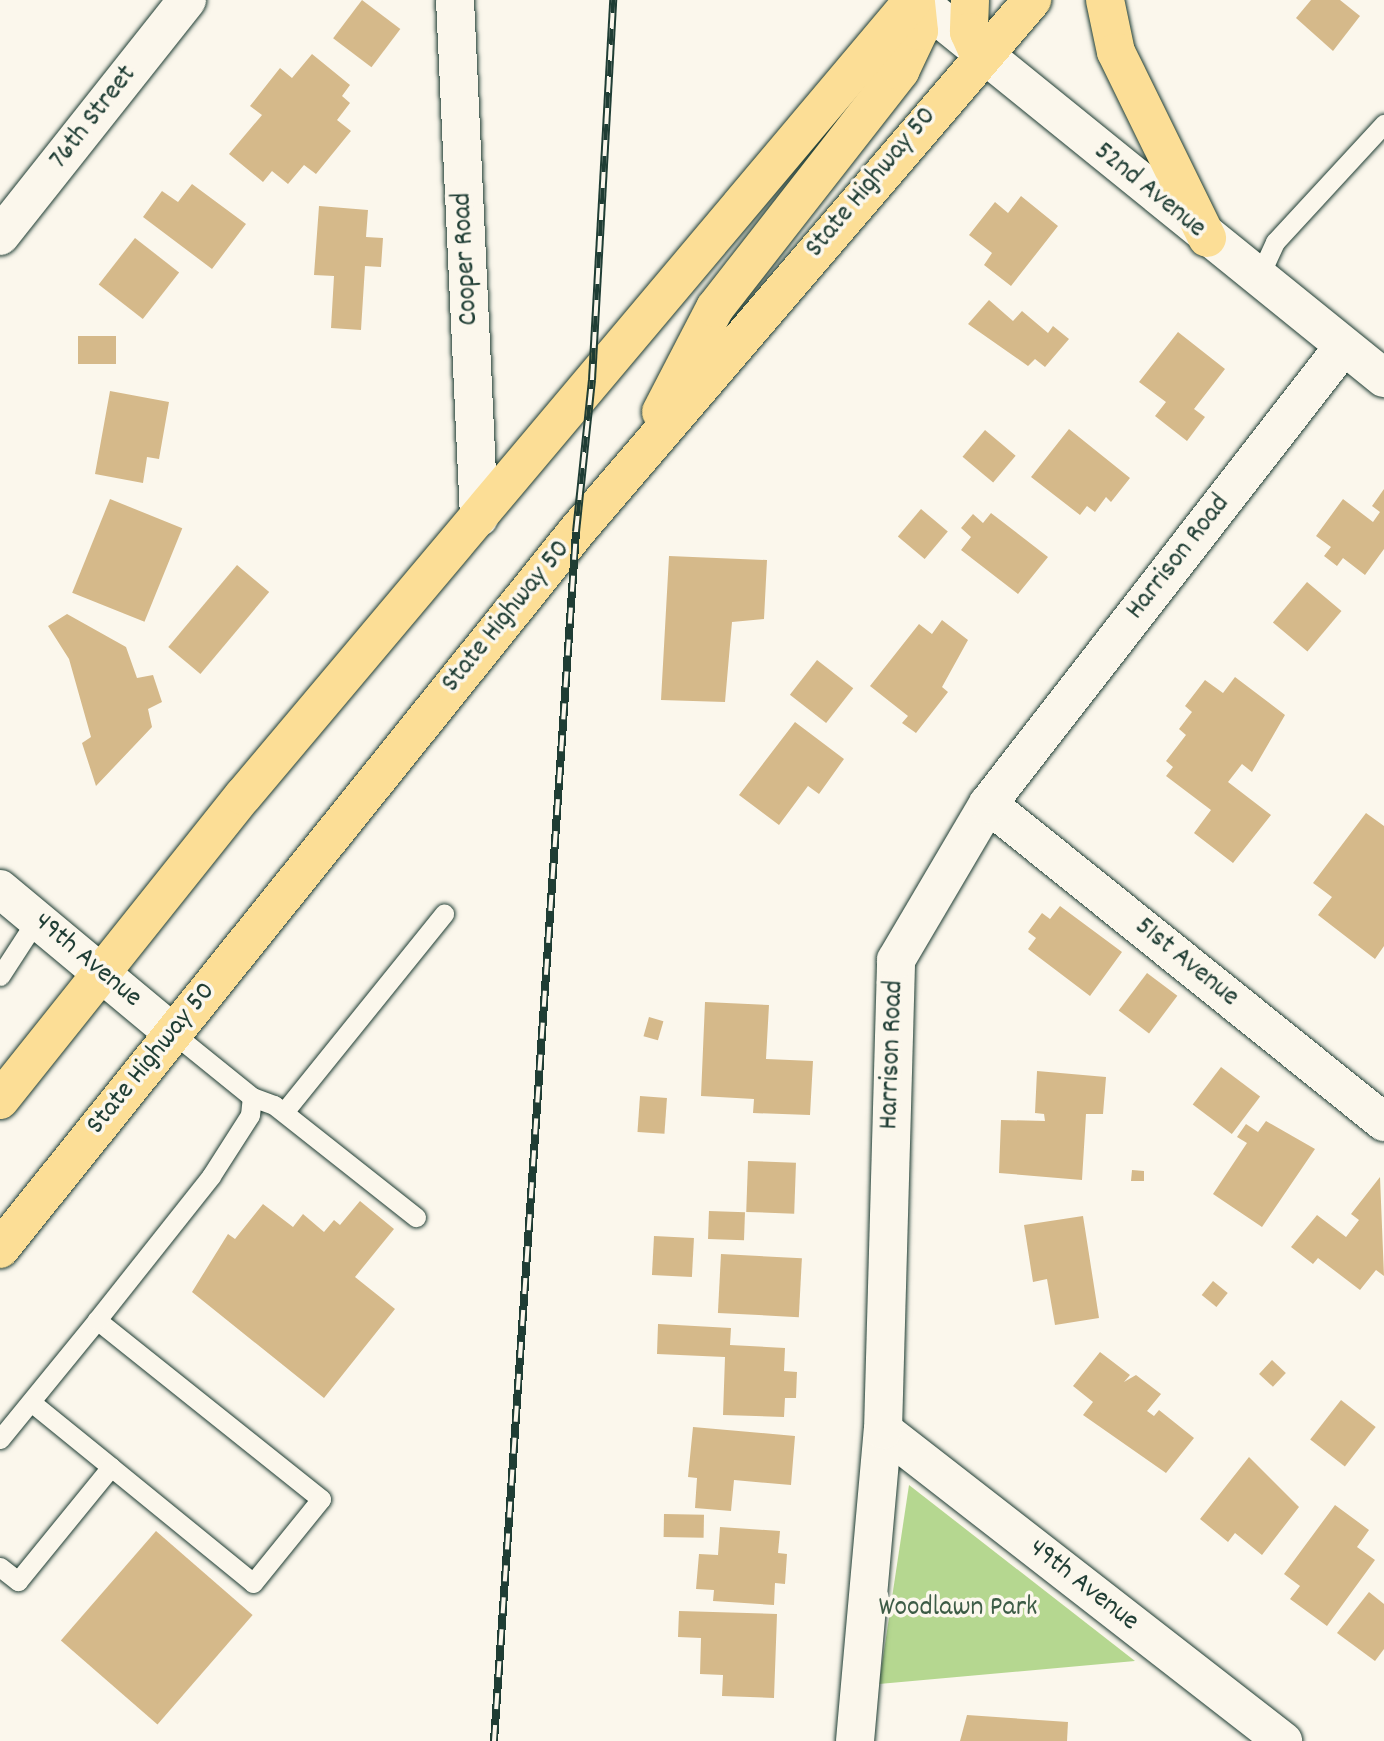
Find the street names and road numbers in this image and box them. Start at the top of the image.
street label: 76th Street [43,60,145,176]
street label: State Highway 50 [799,101,945,265]
street label: 52nd Avenue [1086,136,1212,246]
street label: Cooper Road [447,192,487,326]
street label: Harrison Road [1120,489,1238,627]
street label: State Highway 50 [435,534,579,700]
street label: 49th Avenue [26,906,148,1016]
street label: 51st Avenue [1127,911,1245,1015]
street label: State Highway 50 [80,976,224,1142]
street label: Harrison Road [874,980,912,1130]
street label: 49th Avenue [1021,1533,1145,1639]

